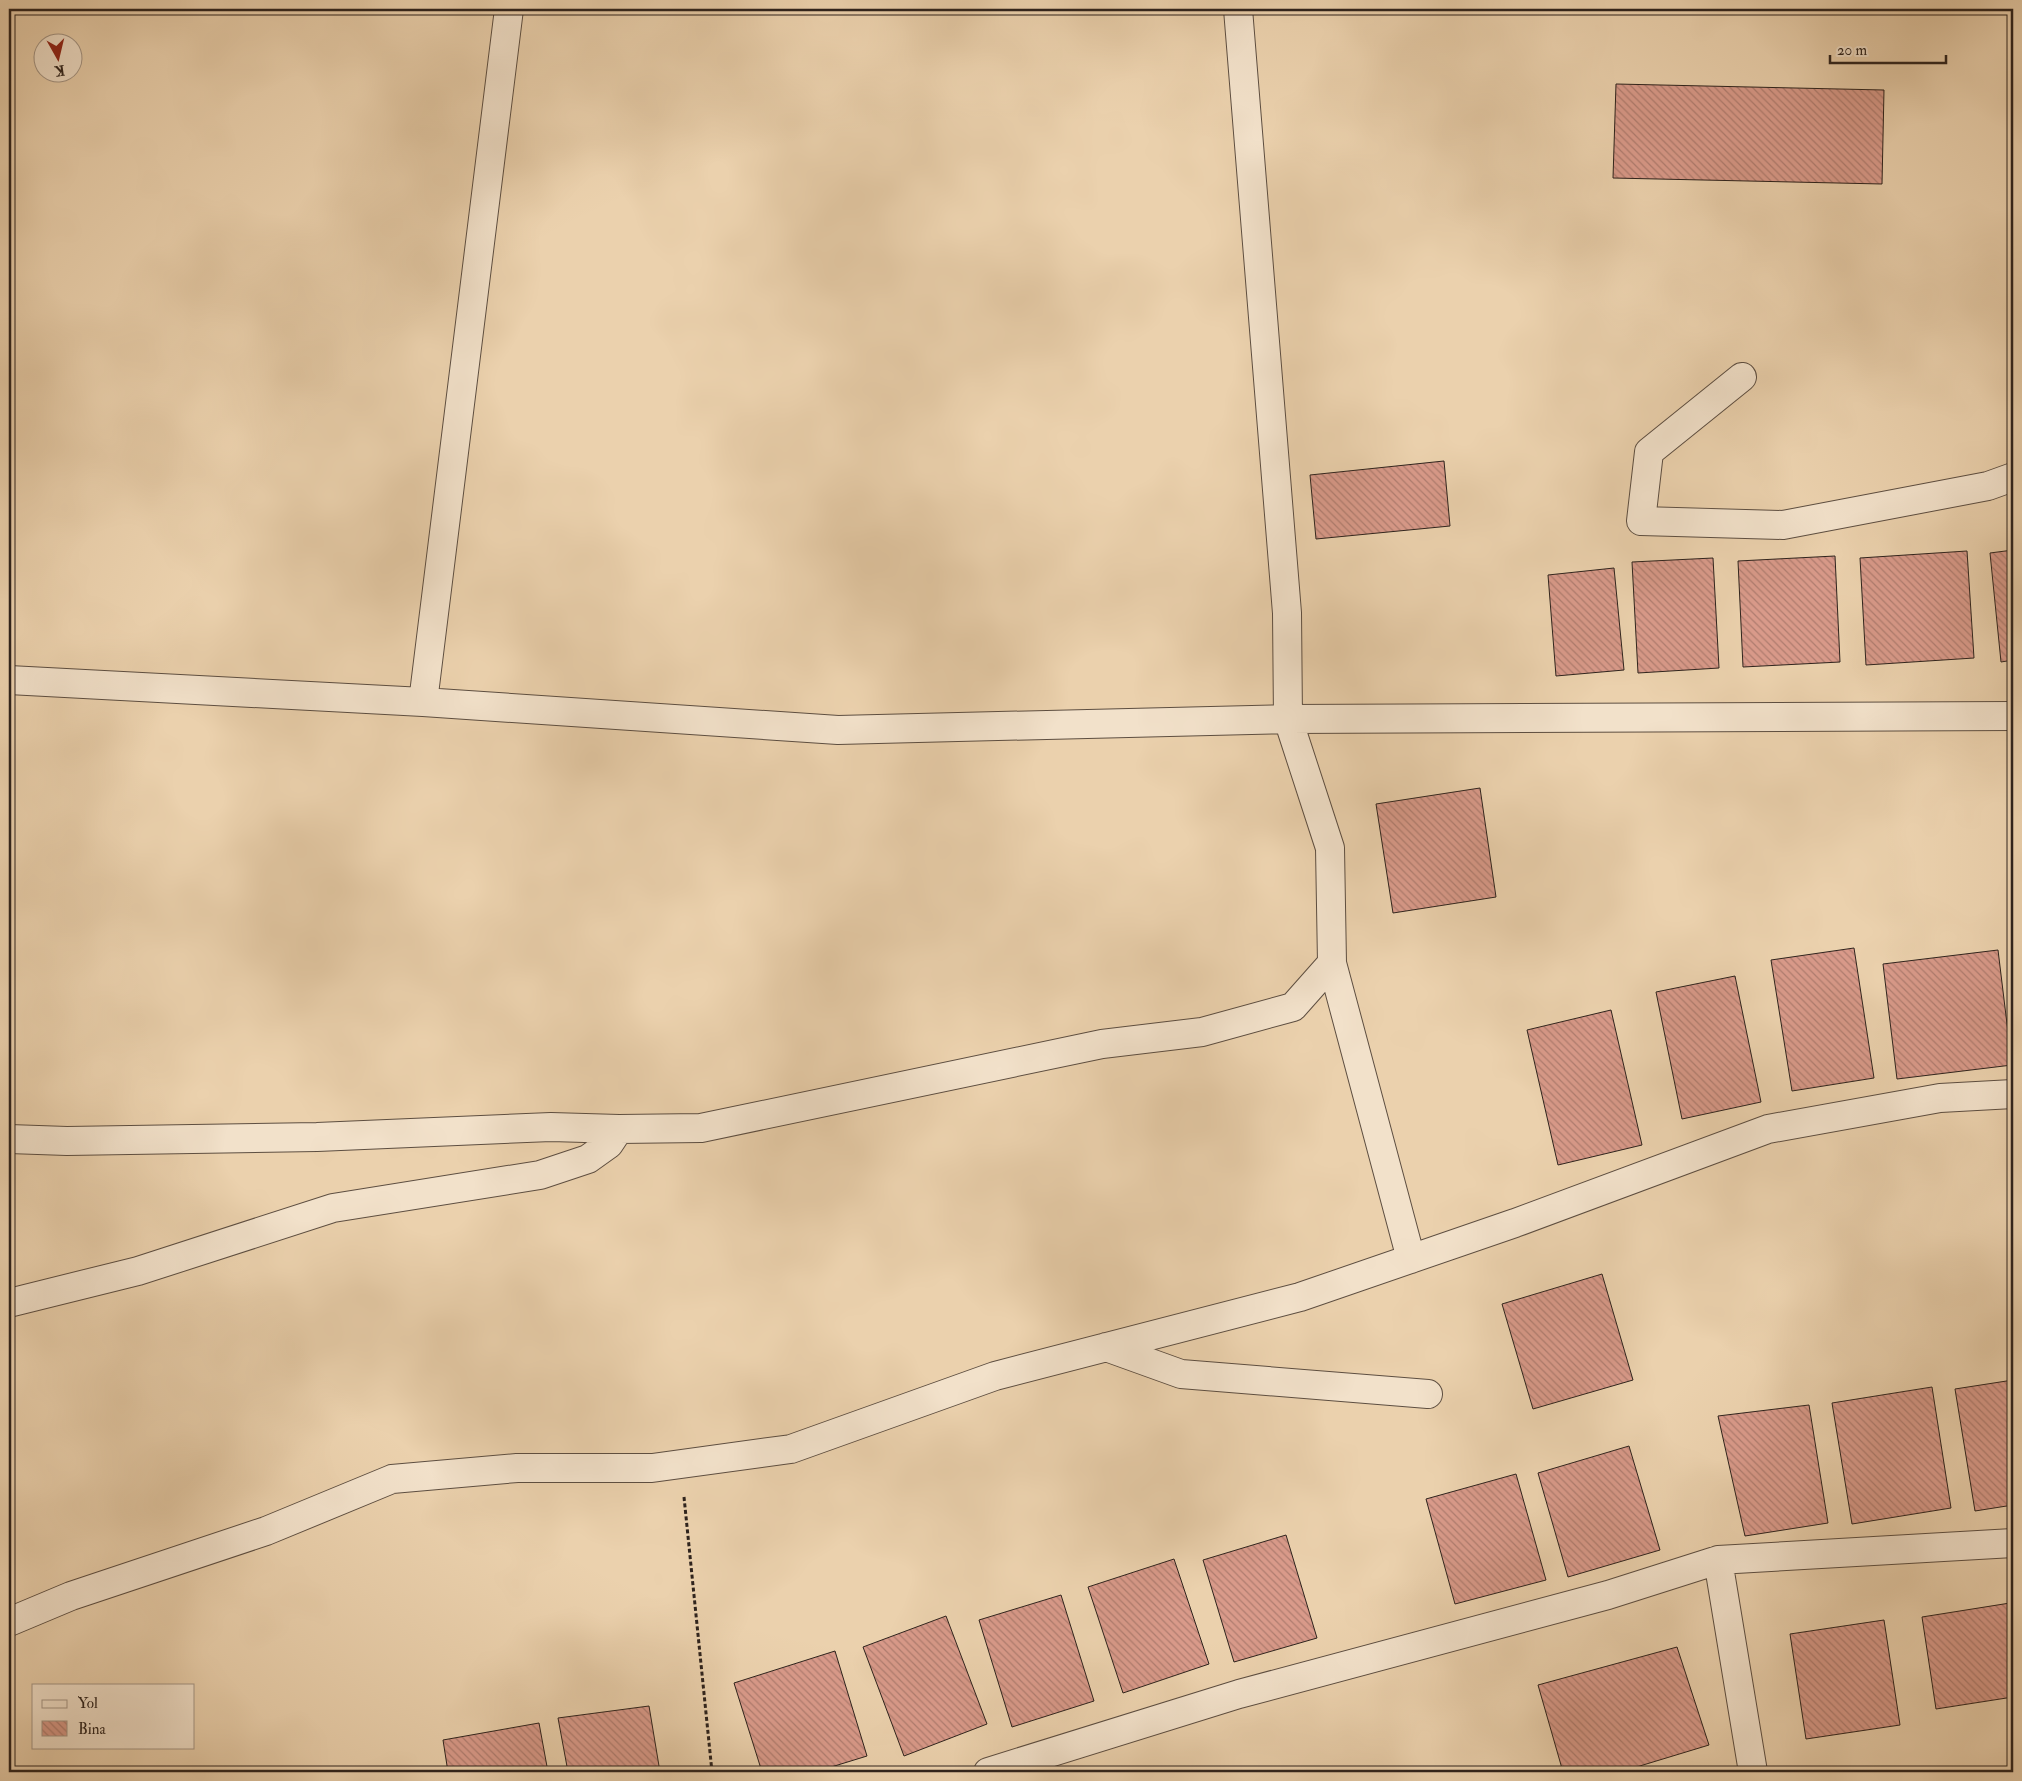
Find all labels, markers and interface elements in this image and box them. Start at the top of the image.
north arrow [32,32,82,82]
scale bar [1830,32,1946,64]
text: 20 m [1837,41,1867,60]
text: K [53,61,66,80]
legend [32,1684,195,1748]
text: Yol [78,1694,98,1713]
text: Bina [78,1720,106,1739]

